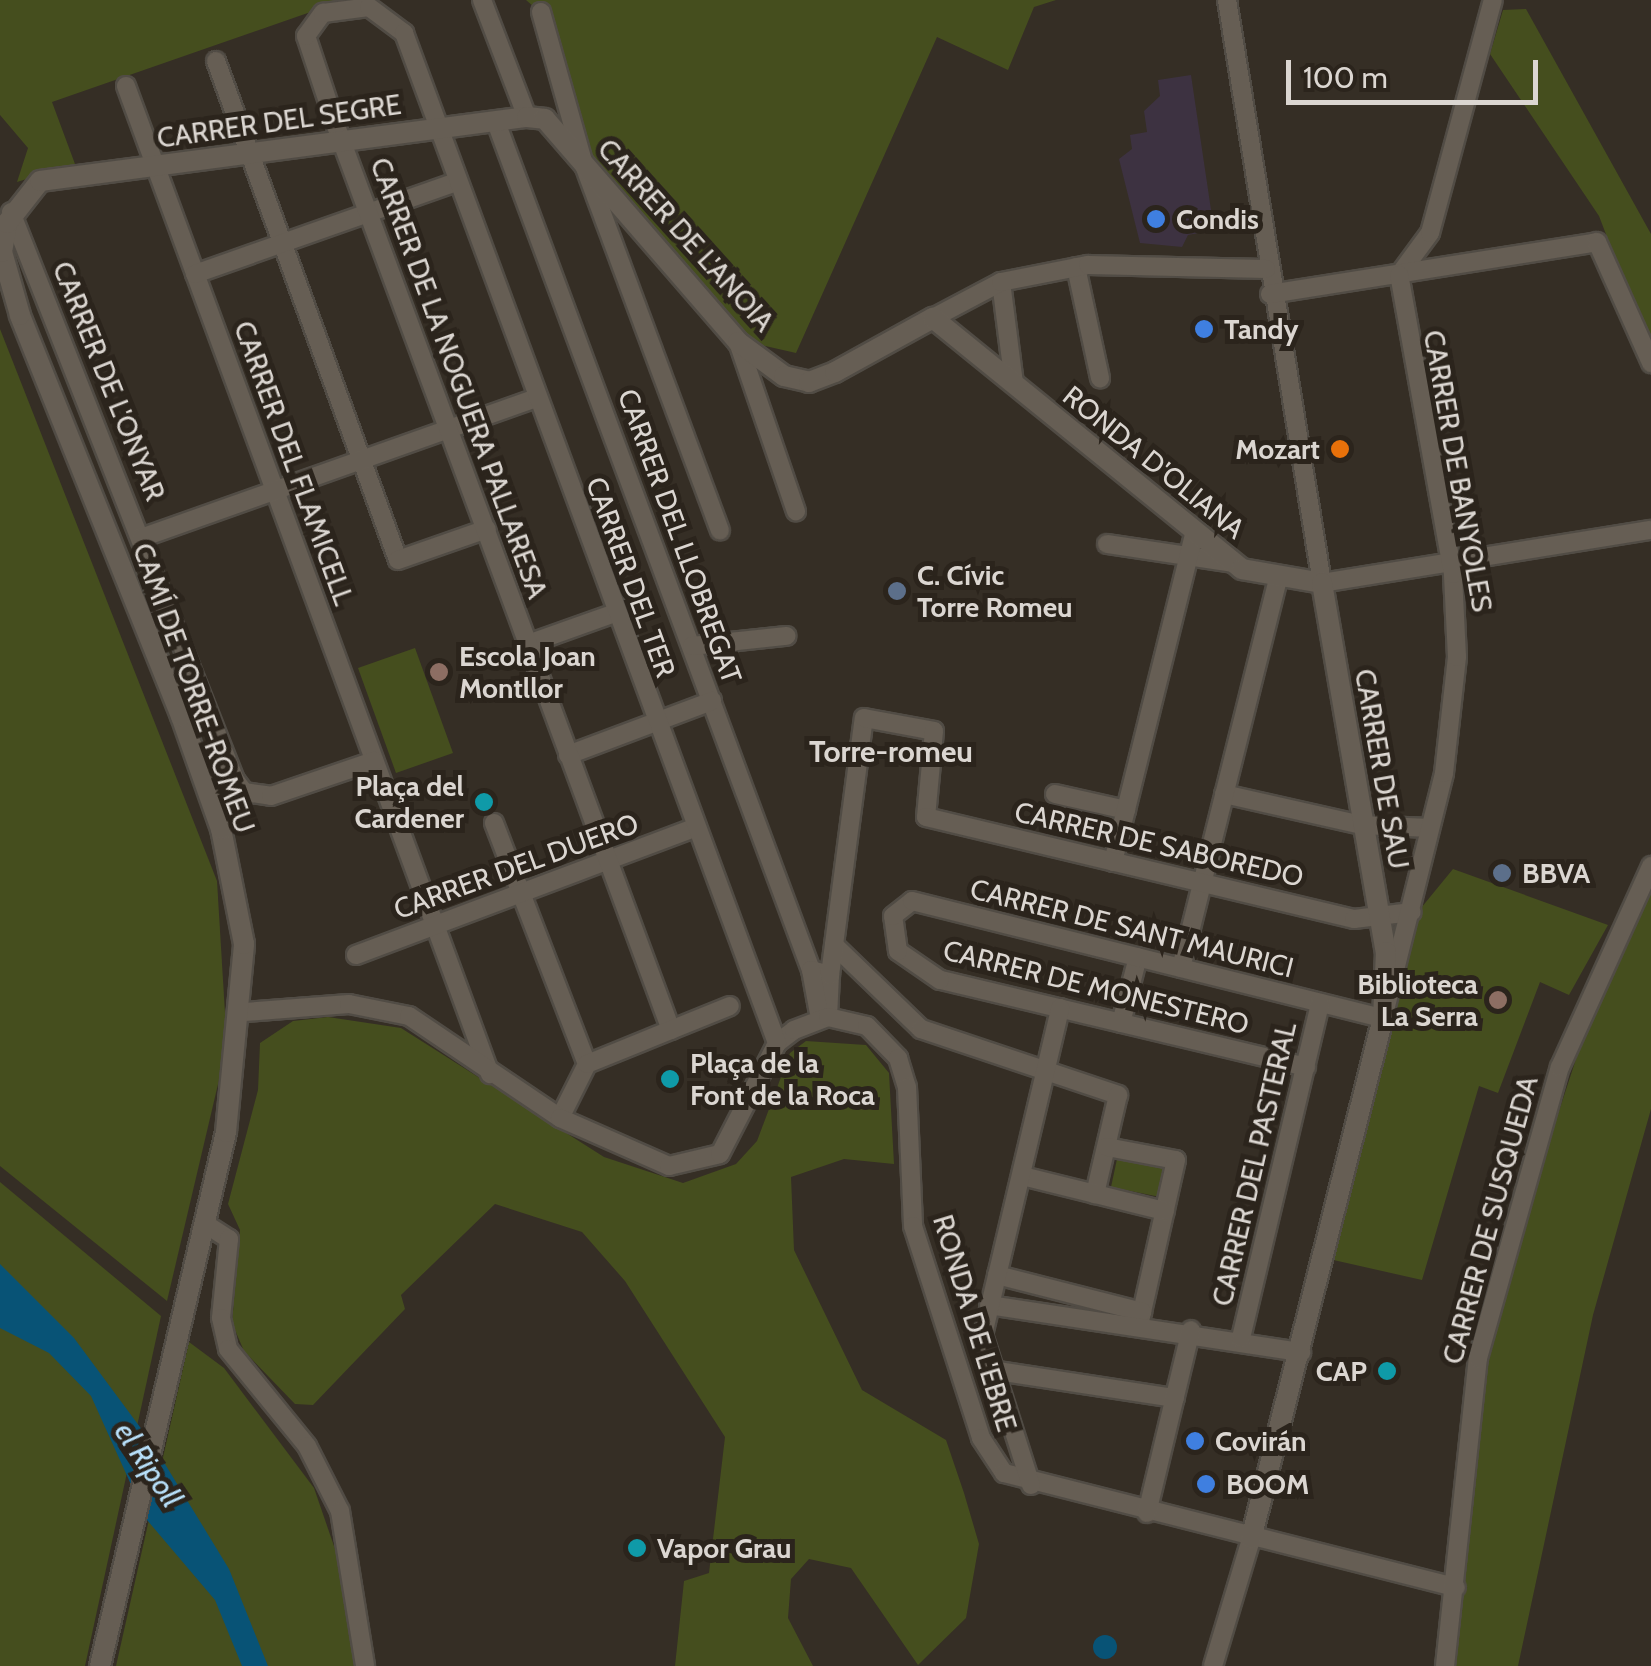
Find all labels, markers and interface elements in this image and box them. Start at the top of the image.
scale bar [1291,40,1544,102]
text: 100 m [1303,59,1388,96]
street label: CARRER DEL SEGRE [155,87,403,155]
street label: CARRER DE L'ANOIA [591,132,781,338]
street label: CARRER DE LA NOGUERA PALLARESA [363,153,555,603]
place label: Condis [1176,202,1259,236]
marker: Condis [1145,208,1167,230]
street label: CARRER DE L'ONYAR [46,257,172,505]
place label: Tandy [1224,312,1298,346]
street label: CARRER DEL FLAMICELL [227,316,361,610]
marker: Tandy [1193,318,1215,340]
street label: CARRER DE BANYOLES [1417,328,1499,614]
street label: RONDA D'OLIANA [1056,379,1252,545]
street label: CARRER DEL LLOBREGAT [611,384,749,688]
place label: Mozart [1235,432,1320,466]
marker: Mozart [1329,438,1351,460]
street label: CARRER DEL TER [579,472,683,682]
street label: CAMÍ DE TORRE-ROMEU [126,538,262,838]
place label: C. Cívic Torre Romeu [917,558,1073,624]
marker: C. Cívic Torre Romeu [886,580,908,602]
place label: Escola Joan Montllor [459,639,596,705]
marker: Escola Joan Montllor [428,661,450,683]
street label: CARRER DE SAU [1348,666,1416,872]
district label: Torre-romeu [809,734,973,770]
place label: Plaça del Cardener [354,769,464,835]
marker: Plaça del Cardener [473,791,495,813]
street label: CARRER DE SABOREDO [1011,794,1307,894]
street label: CARRER DEL DUERO [389,806,643,926]
place label: BBVA [1522,856,1590,890]
marker: BBVA [1491,862,1513,884]
street label: CARRER DE SANT MAURICI [967,872,1297,984]
street label: CARRER DE MONESTERO [940,933,1252,1041]
place label: Biblioteca La Serra [1357,967,1478,1033]
marker: Biblioteca La Serra [1487,989,1509,1011]
street label: CARRER DEL PASTERAL [1205,1019,1303,1309]
place label: Plaça de la Font de la Roca [690,1046,875,1112]
marker: Plaça de la Font de la Roca [659,1068,681,1090]
street label: CARRER DE SUSQUEDA [1435,1072,1545,1368]
street label: RONDA DE L'EBRE [926,1211,1024,1435]
place label: CAP [1316,1354,1367,1388]
marker: CAP [1376,1360,1398,1382]
water label: el Ripoll [106,1416,190,1514]
place label: Covirán [1215,1424,1307,1458]
marker: Covirán [1184,1430,1206,1452]
place label: BOOM [1226,1467,1309,1501]
marker: BOOM [1195,1473,1217,1495]
place label: Vapor Grau [657,1531,791,1565]
marker: Vapor Grau [626,1537,648,1559]

